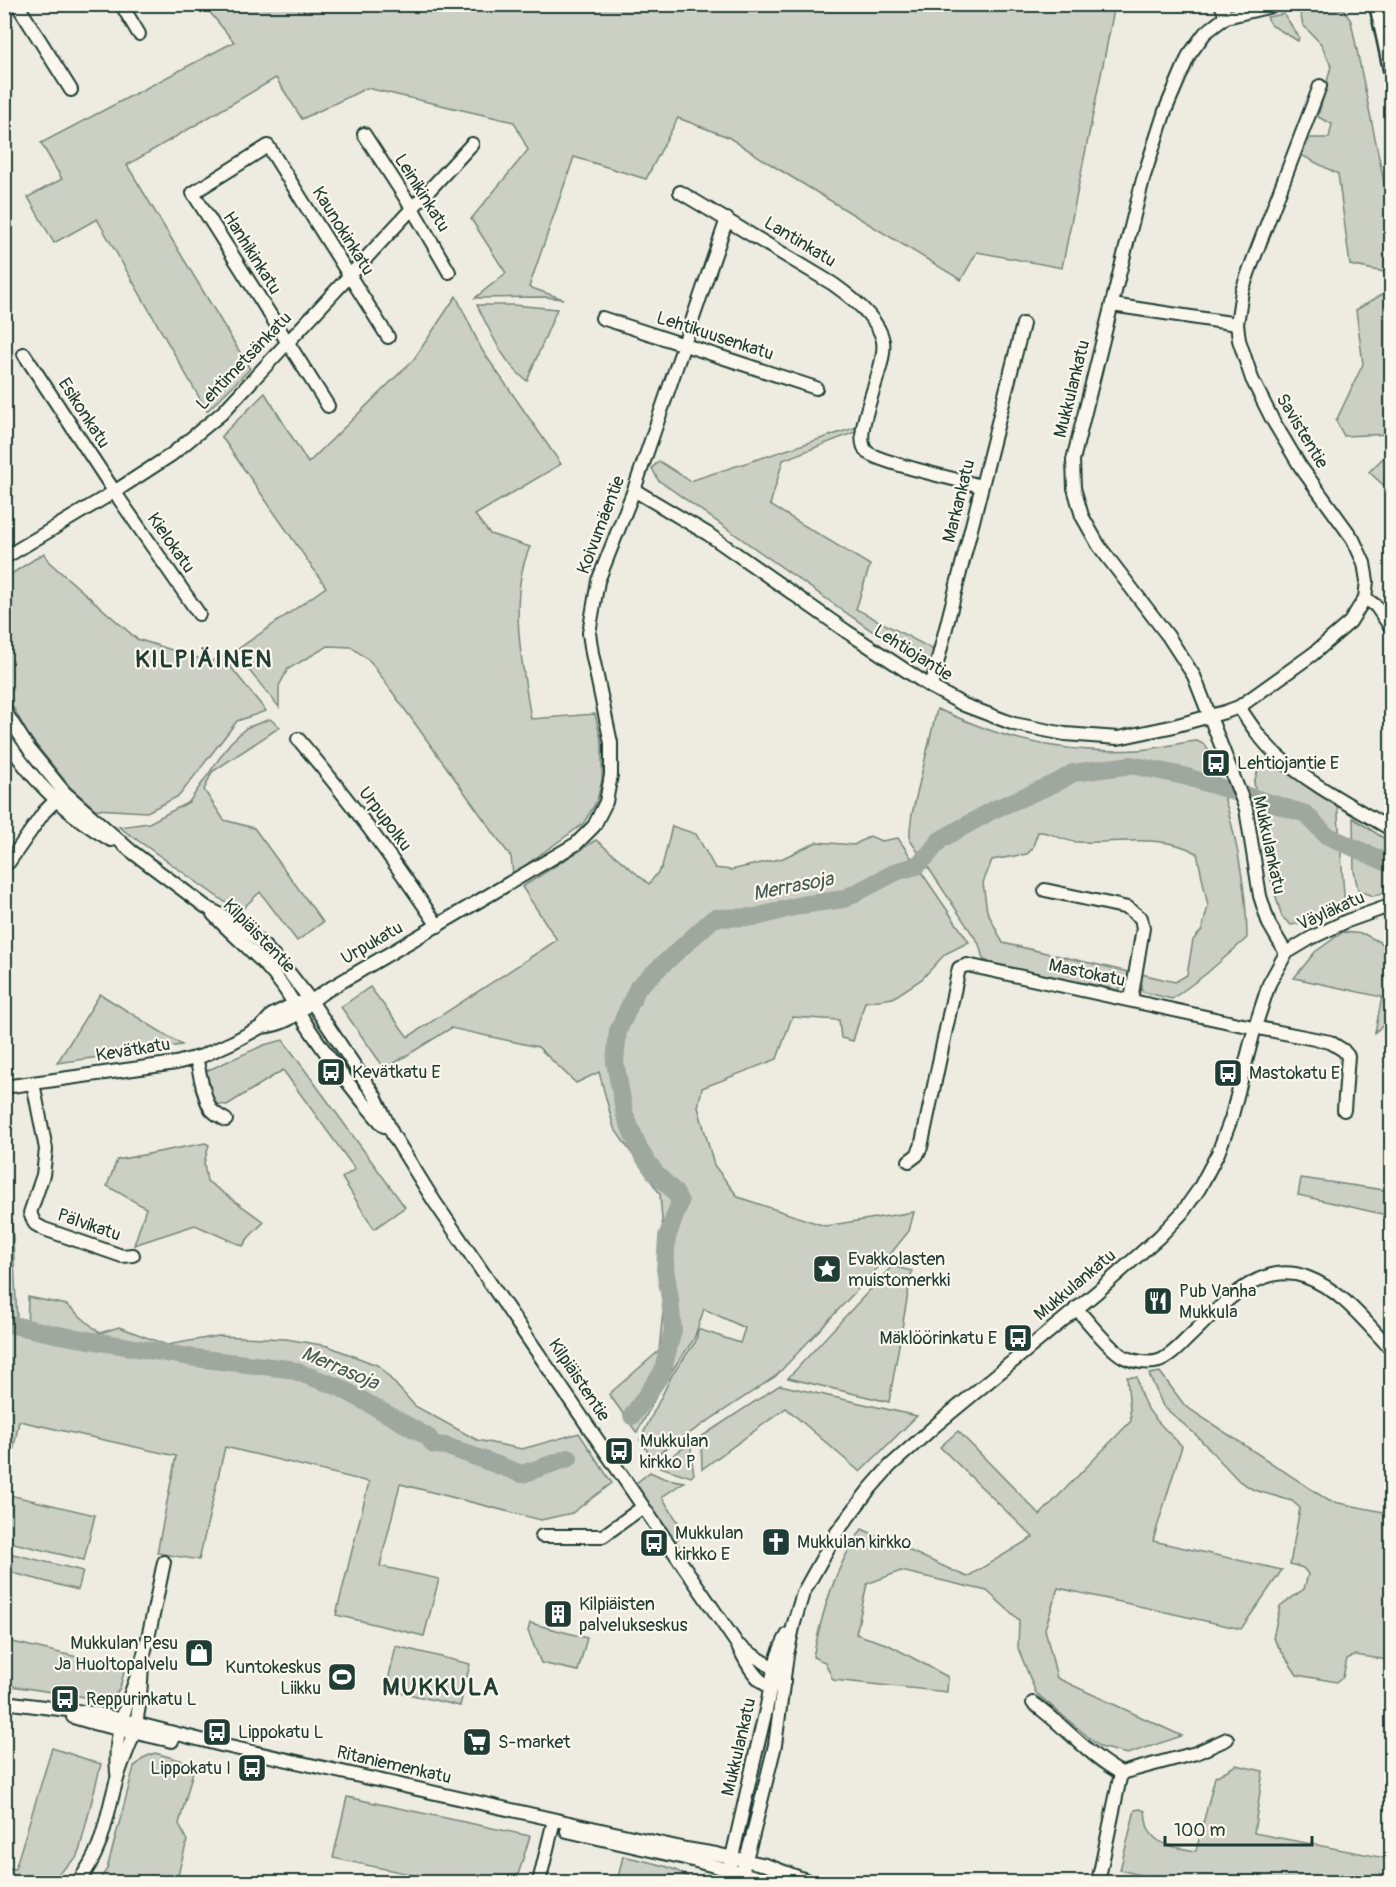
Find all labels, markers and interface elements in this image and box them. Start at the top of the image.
street label: Leinikinkatu [389,150,455,236]
street label: Kaunokinkatu [307,182,379,280]
street label: Hanhikinkatu [217,207,287,299]
street label: Lantinkatu [760,212,840,272]
street label: Lehtikuusenkatu [653,306,777,366]
street label: Lehtimetsänkatu [191,307,297,415]
street label: Mukkulankatu [1049,338,1095,440]
street label: Esikonkatu [53,373,115,453]
street label: Savistentie [1271,389,1333,473]
street label: Markankatu [938,457,980,545]
street label: Koivumäentie [572,473,630,577]
street label: Kielokatu [142,508,200,578]
street label: Lehtiojantie [869,620,957,686]
district label: KILPIÄINEN [135,645,273,674]
bus stop icon: Lehtiojantie E [1200,747,1232,779]
place label: Lehtiojantie E [1237,752,1339,775]
street label: Urpupolku [353,782,417,856]
street label: Mukkulankatu [1247,794,1291,896]
water label: Merrasoja [751,866,837,906]
street label: Väyläkatu [1294,886,1368,936]
street label: Kilpiäistentie [218,894,300,978]
street label: Urpukatu [337,916,407,970]
street label: Mastokatu [1046,954,1128,992]
street label: Kevätkatu [94,1033,172,1067]
bus stop icon: Kevätkatu E [315,1056,347,1088]
bus stop icon: Mastokatu E [1212,1057,1244,1089]
place label: Kevätkatu E [352,1061,441,1084]
place label: Mastokatu E [1249,1062,1340,1085]
street label: Pälvikatu [54,1203,124,1247]
street label: Mukkulankatu [1029,1244,1121,1326]
place label: Evakkolasten muistomerkki [848,1248,950,1292]
place icon: Evakkolasten muistomerkki [811,1253,843,1285]
place label: Pub Vanha Mukkula [1179,1280,1256,1324]
restaurant icon: Pub Vanha Mukkula [1142,1285,1174,1317]
bus stop icon: Mäklöörinkatu E [1002,1322,1034,1354]
place label: Mäklöörinkatu E [879,1327,997,1350]
street label: Kilpiäistentie [543,1334,615,1426]
water label: Merrasoja [298,1341,384,1396]
place label: Mukkulan kirkko P [640,1430,708,1474]
bus stop icon: Mukkulan kirkko P [603,1435,635,1467]
place label: Mukkulan kirkko E [675,1522,743,1566]
church icon: Mukkulan kirkko [760,1526,792,1558]
bus stop icon: Mukkulan kirkko E [638,1527,670,1559]
place label: Mukkulan kirkko [797,1531,911,1554]
place label: Kilpiäisten palvelukseskus [579,1593,688,1637]
building icon: Kilpiäisten palvelukseskus [542,1598,574,1630]
place label: Mukkulan Pesu Ja Huoltopalvelu [54,1632,178,1676]
shop icon: Mukkulan Pesu Ja Huoltopalvelu [183,1637,215,1669]
place label: Kuntokeskus Liikku [225,1656,321,1700]
sports icon: Kuntokeskus Liikku [326,1661,358,1693]
district label: MUKKULA [382,1673,500,1702]
bus stop icon: Reppurinkatu L [49,1683,81,1715]
place label: Reppurinkatu L [86,1688,197,1711]
street label: Mukkulankatu [717,1696,761,1798]
bus stop icon: Lippokatu L [201,1716,233,1748]
place label: Lippokatu L [238,1721,324,1744]
supermarket icon: S-market [461,1726,493,1758]
place label: S-market [498,1731,571,1754]
street label: Ritaniemenkatu [334,1741,454,1789]
bus stop icon: Lippokatu I [236,1752,268,1784]
place label: Lippokatu I [150,1757,231,1780]
scale bar [1165,1809,1312,1847]
text: 100 m [1174,1819,1226,1842]

